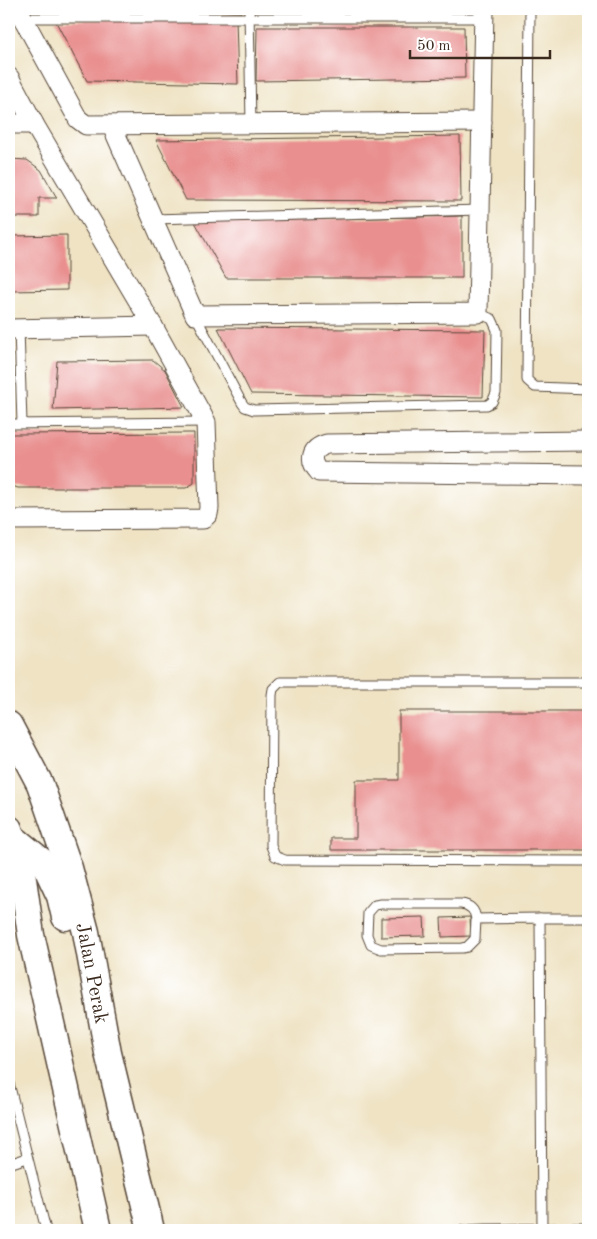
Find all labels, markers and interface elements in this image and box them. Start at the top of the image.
scale bar [410,28,550,60]
text: 50 m [417,39,451,54]
street label: Jalan Perak [71,921,111,1026]

